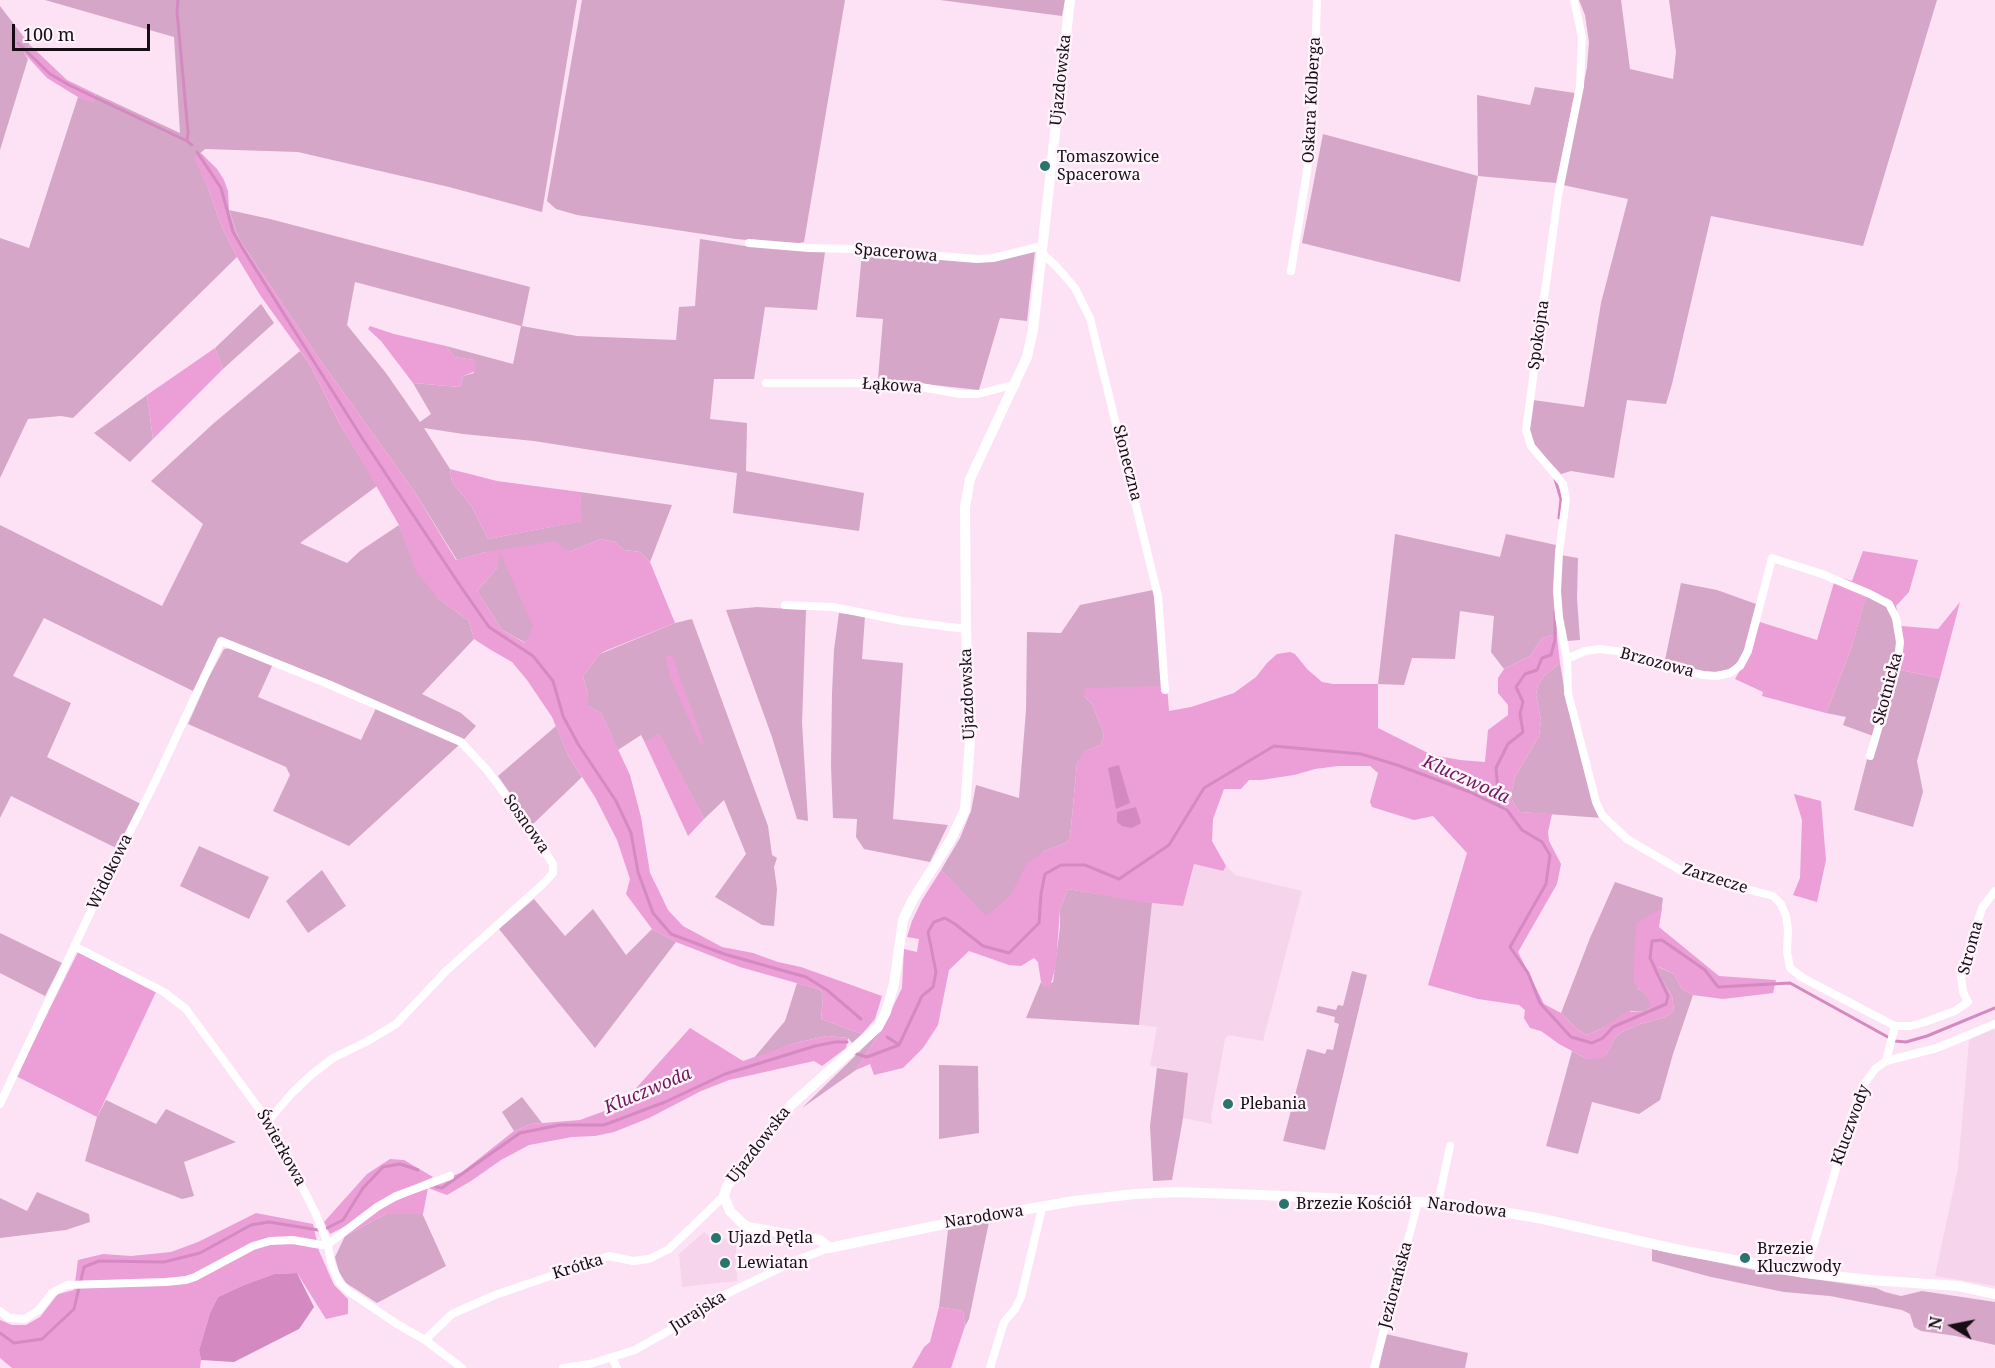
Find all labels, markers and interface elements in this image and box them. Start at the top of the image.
scale bar [15,12,153,50]
text: 100 m [23,22,75,46]
street label: Ujazdowska [1047,33,1075,127]
street label: Oskara Kolberga [1299,36,1325,164]
place label: Tomaszowice Spacerowa [1057,147,1159,185]
marker: Tomaszowice Spacerowa [1038,159,1052,173]
street label: Spacerowa [854,240,938,266]
street label: Spokojna [1525,299,1553,371]
street label: Łąkowa [861,374,923,398]
street label: Słoneczna [1108,423,1146,503]
street label: Brzozowa [1618,644,1696,682]
street label: Ujazdowska [957,648,979,740]
street label: Skotnicka [1869,651,1907,727]
water label: Kluczwoda [1419,751,1513,809]
street label: Sosnowa [499,791,553,857]
street label: Widokowa [83,831,137,913]
street label: Zarzecze [1680,860,1750,898]
street label: Stroma [1955,919,1987,977]
water label: Kluczwoda [601,1063,695,1119]
street label: Kluczwody [1828,1082,1874,1168]
place label: Plebania [1240,1094,1306,1114]
marker: Plebania [1221,1097,1235,1111]
street label: Ujazdowska [723,1103,795,1187]
street label: Świerkowa [252,1106,310,1190]
place label: Brzezie Kościół [1296,1194,1411,1214]
street label: Narodowa [1426,1194,1508,1222]
marker: Brzezie Kościół [1277,1197,1291,1211]
street label: Narodowa [943,1201,1025,1233]
place label: Ujazd Pętla [728,1228,813,1248]
marker: Ujazd Pętla [709,1231,723,1245]
place label: Brzezie Kluczwody [1757,1239,1841,1277]
street label: Jeziorańska [1375,1240,1417,1330]
street label: Krótka [550,1250,606,1284]
marker: Brzezie Kluczwody [1738,1251,1752,1265]
place label: Lewiatan [737,1253,808,1273]
marker: Lewiatan [718,1256,732,1270]
street label: Jurajska [666,1287,730,1337]
north arrow [1923,1296,1983,1356]
text: N [1923,1315,1947,1331]

